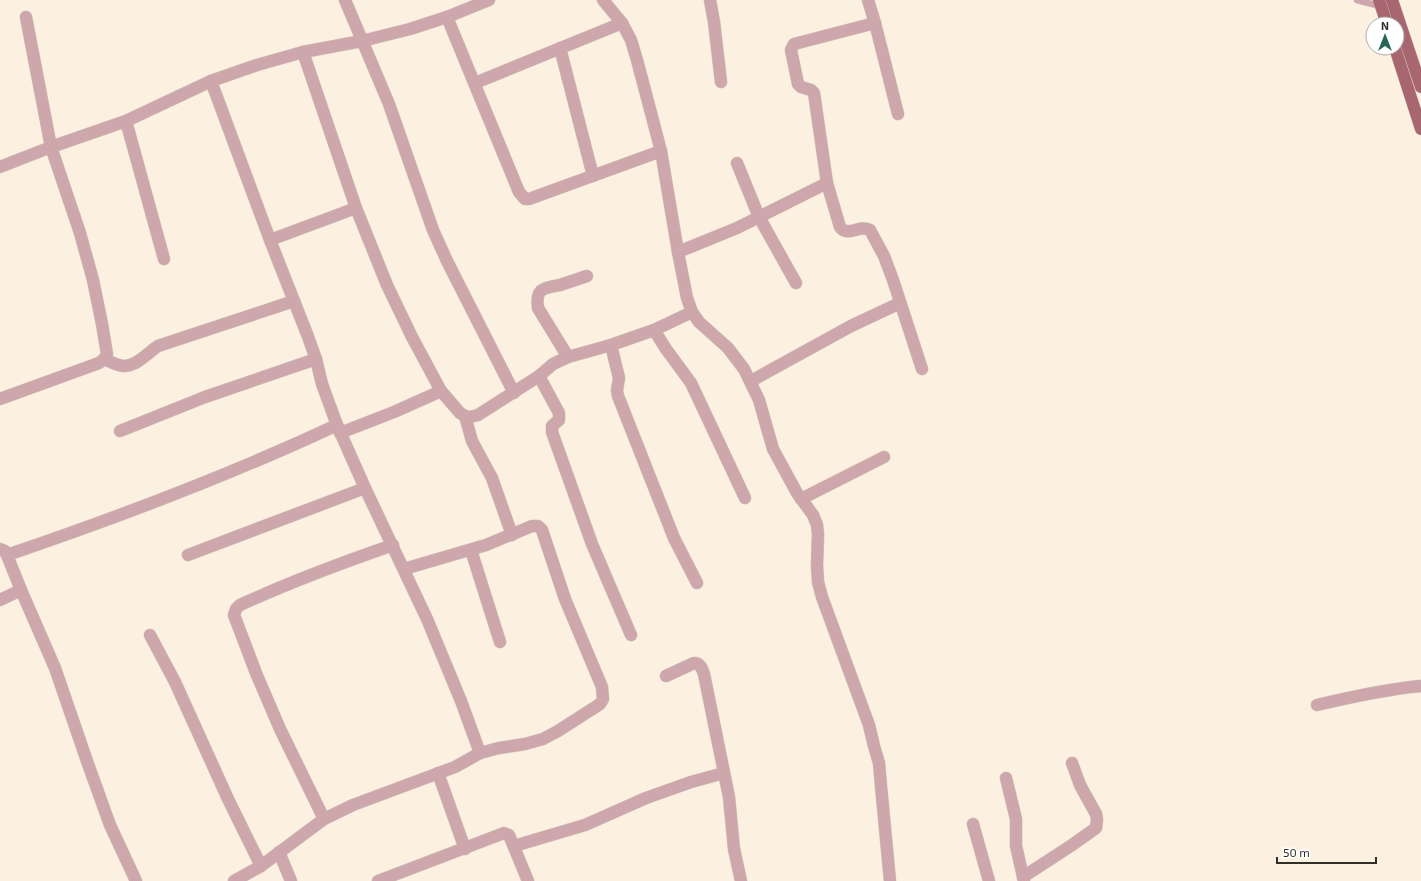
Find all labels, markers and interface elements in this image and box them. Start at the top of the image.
north arrow [1365,16,1405,56]
text: N [1381,19,1389,32]
scale bar [1277,839,1376,865]
text: 50 m [1283,845,1310,859]

